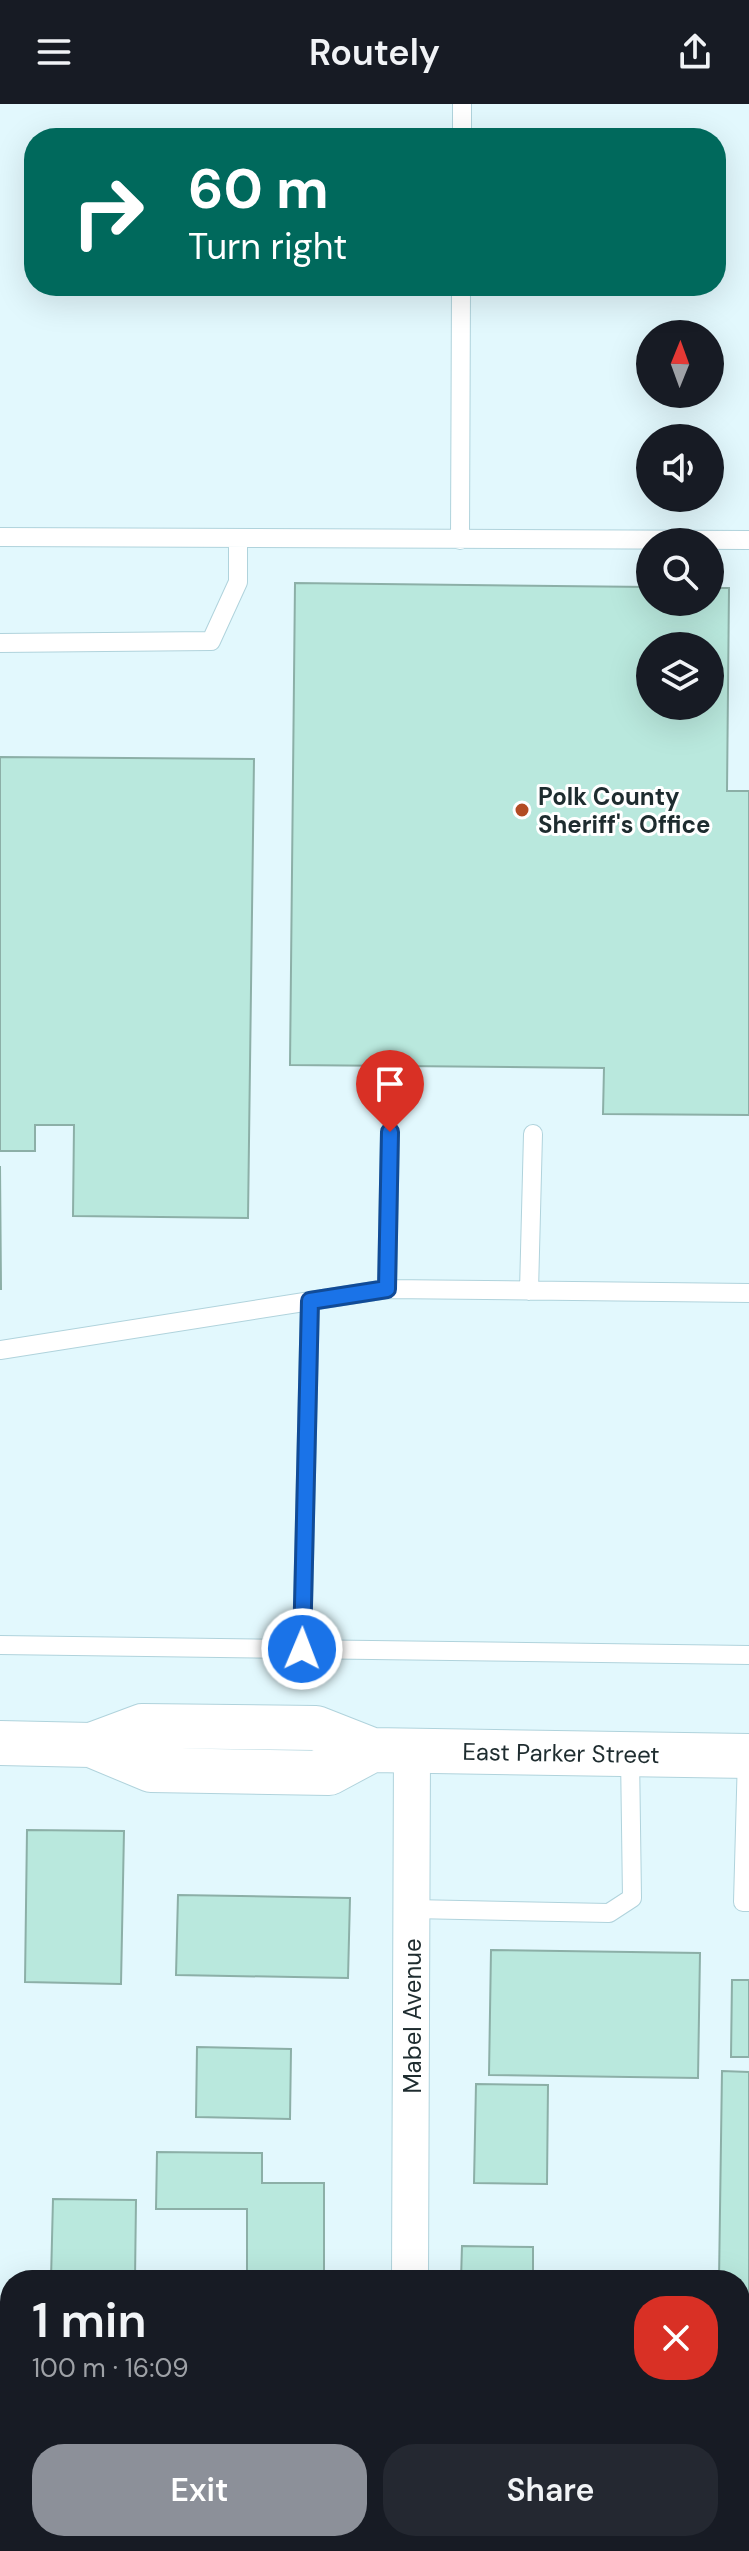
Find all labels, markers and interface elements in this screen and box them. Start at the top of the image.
text: Routely [309,29,440,76]
icon: menu [32,30,76,74]
icon: share [673,30,717,74]
text: 60 m [188,152,329,225]
icon: right [56,160,160,264]
text: Turn right [188,223,347,270]
north arrow [636,320,724,408]
map controls [636,320,724,720]
button: sound [636,424,724,512]
button: search [636,528,724,616]
button: layers [636,632,724,720]
place label: Polk County Sheriff's Office [538,781,711,840]
marker: Polk County Sheriff's Office [513,801,531,819]
pin [356,1050,424,1132]
icon: arrive [368,1062,412,1106]
position arrow [260,1607,344,1691]
street label: East Parker Street [462,1736,660,1770]
street label: Mabel Avenue [397,1938,428,2094]
text: 1 min [32,2289,147,2352]
button: close [634,2296,718,2380]
text: 100 m · 16:09 [32,2351,189,2385]
button: Exit [32,2444,367,2536]
button: Share [383,2444,718,2536]

